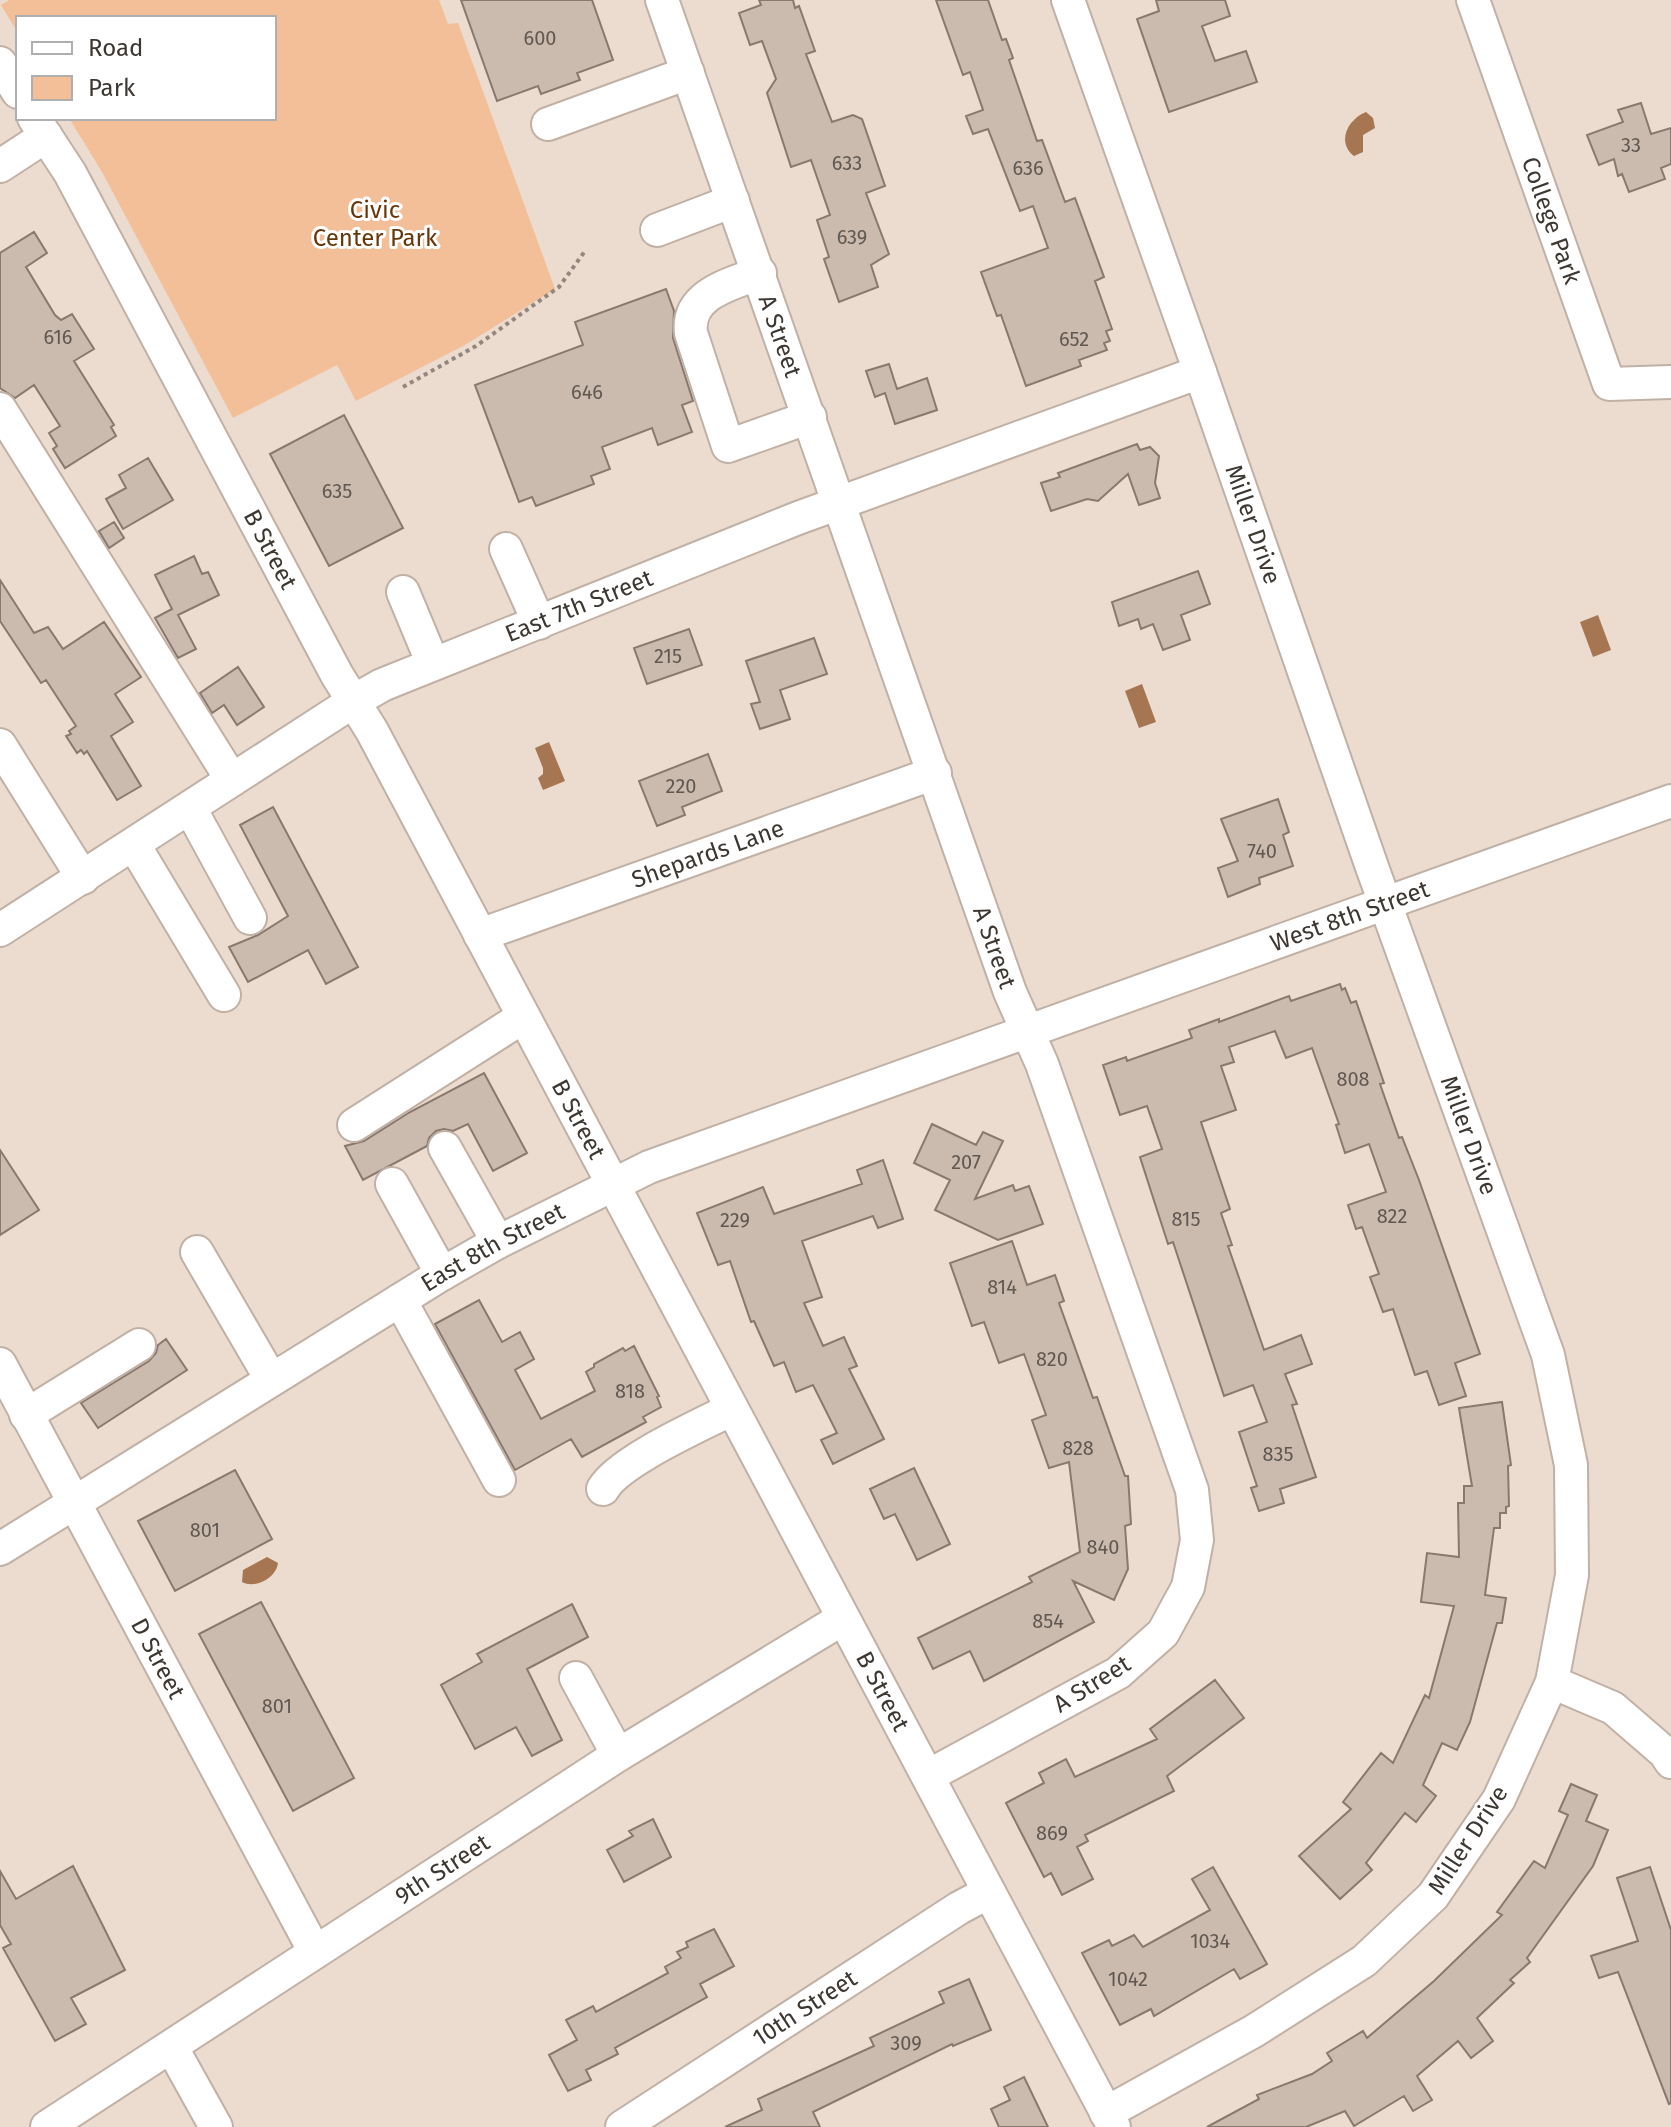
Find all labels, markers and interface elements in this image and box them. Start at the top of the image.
legend [16,16,276,120]
house number: 600 [524,26,556,50]
text: Road [88,34,143,62]
text: Park [88,74,136,102]
house number: 33 [1621,133,1641,157]
house number: 633 [832,151,862,175]
street label: College Park [1516,153,1587,289]
house number: 636 [1012,156,1044,180]
park label: Civic Center Park [313,196,438,252]
house number: 639 [837,225,867,249]
street label: A Street [753,291,807,381]
house number: 616 [44,325,73,349]
house number: 652 [1059,327,1089,351]
house number: 646 [571,380,603,404]
street label: Miller Drive [1219,461,1287,588]
house number: 635 [322,479,352,503]
street label: B Street [238,505,303,594]
street label: East 7th Street [501,564,657,648]
house number: 215 [654,644,682,668]
house number: 220 [666,774,696,798]
street label: Shepards Lane [628,814,788,894]
house number: 740 [1247,839,1277,863]
street label: West 8th Street [1267,875,1433,957]
street label: A Street [967,903,1022,993]
house number: 808 [1336,1067,1370,1091]
street label: Miller Drive [1434,1072,1503,1199]
street label: B Street [546,1075,611,1164]
house number: 207 [951,1150,981,1174]
street label: East 8th Street [416,1197,569,1298]
house number: 822 [1377,1204,1407,1228]
house number: 815 [1171,1207,1201,1231]
house number: 229 [720,1208,750,1232]
house number: 814 [987,1275,1017,1299]
house number: 820 [1036,1347,1068,1371]
house number: 818 [615,1379,645,1403]
house number: 828 [1062,1436,1094,1460]
house number: 835 [1262,1442,1294,1466]
house number: 801 [190,1518,220,1542]
house number: 840 [1087,1535,1119,1559]
house number: 854 [1032,1609,1064,1633]
street label: D Street [125,1613,191,1704]
street label: B Street [850,1647,915,1736]
street label: A Street [1048,1649,1136,1718]
house number: 801 [262,1694,292,1718]
street label: Miller Drive [1422,1780,1514,1900]
house number: 869 [1036,1821,1068,1845]
street label: 9th Street [390,1828,495,1910]
house number: 1034 [1190,1929,1230,1953]
street label: 10th Street [748,1964,862,2052]
house number: 1042 [1108,1967,1148,1991]
house number: 309 [890,2031,922,2055]

